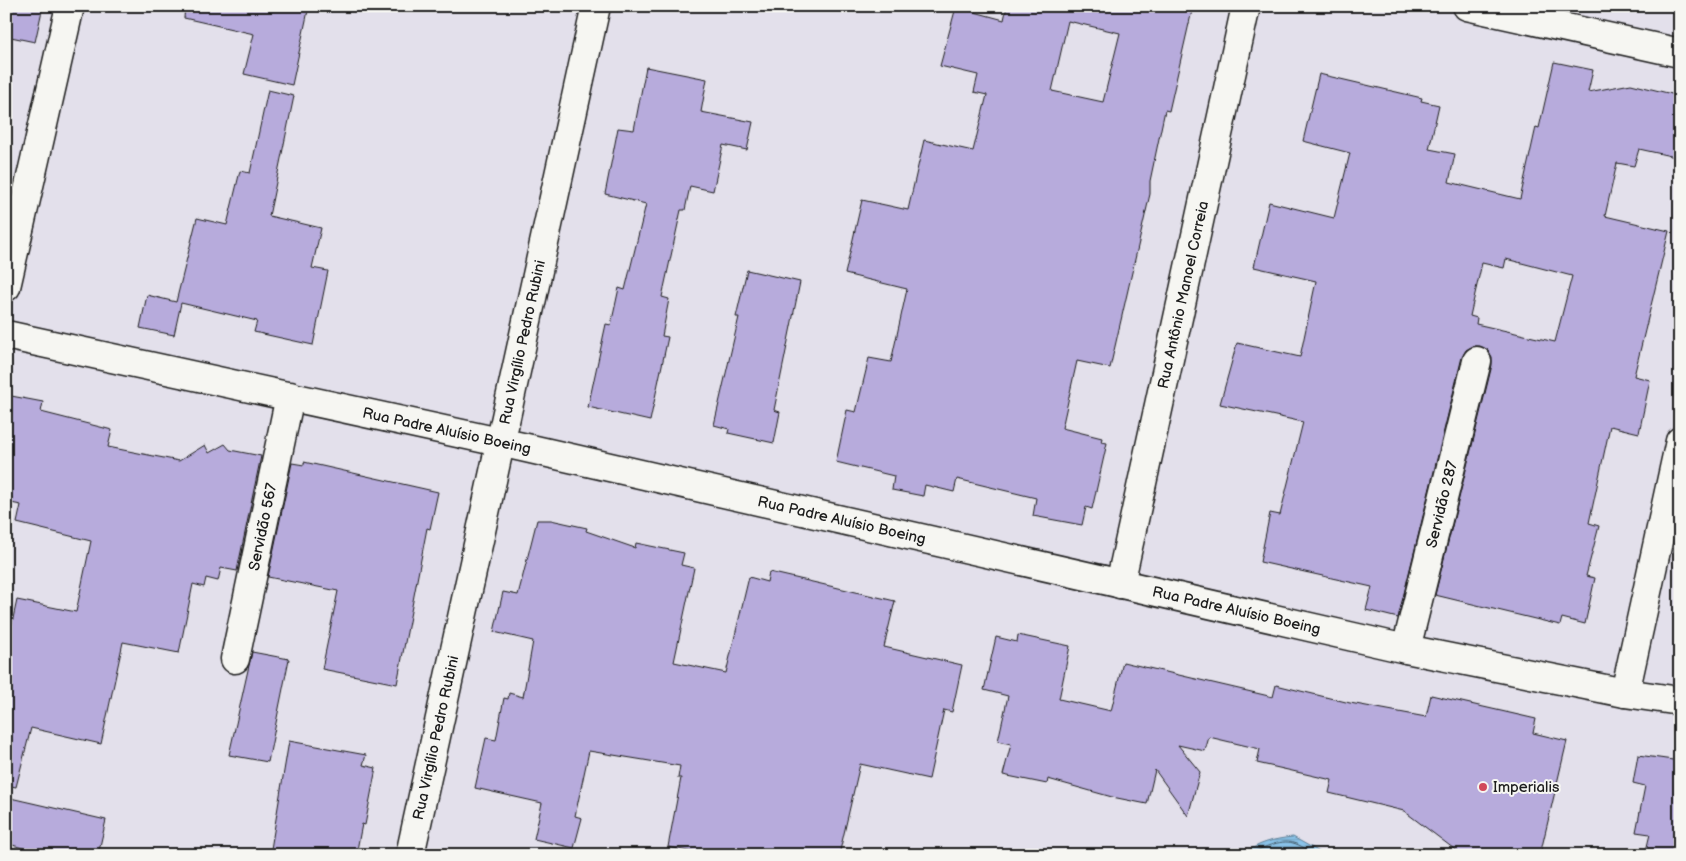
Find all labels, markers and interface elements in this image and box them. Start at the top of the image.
street label: Rua Antônio Manoel Correia [1154,199,1213,391]
street label: Rua Virgílio Pedro Rubini [496,258,550,426]
street label: Rua Padre Aluísio Boeing [361,404,533,459]
street label: Servidão 287 [1422,458,1462,550]
street label: Servidão 567 [245,481,282,573]
street label: Rua Padre Aluísio Boeing [756,492,928,549]
street label: Rua Padre Aluísio Boeing [1150,582,1322,639]
street label: Rua Virgílio Pedro Rubini [409,654,463,822]
place label: Imperialis [1493,778,1560,797]
marker: Imperialis [1477,781,1489,793]

